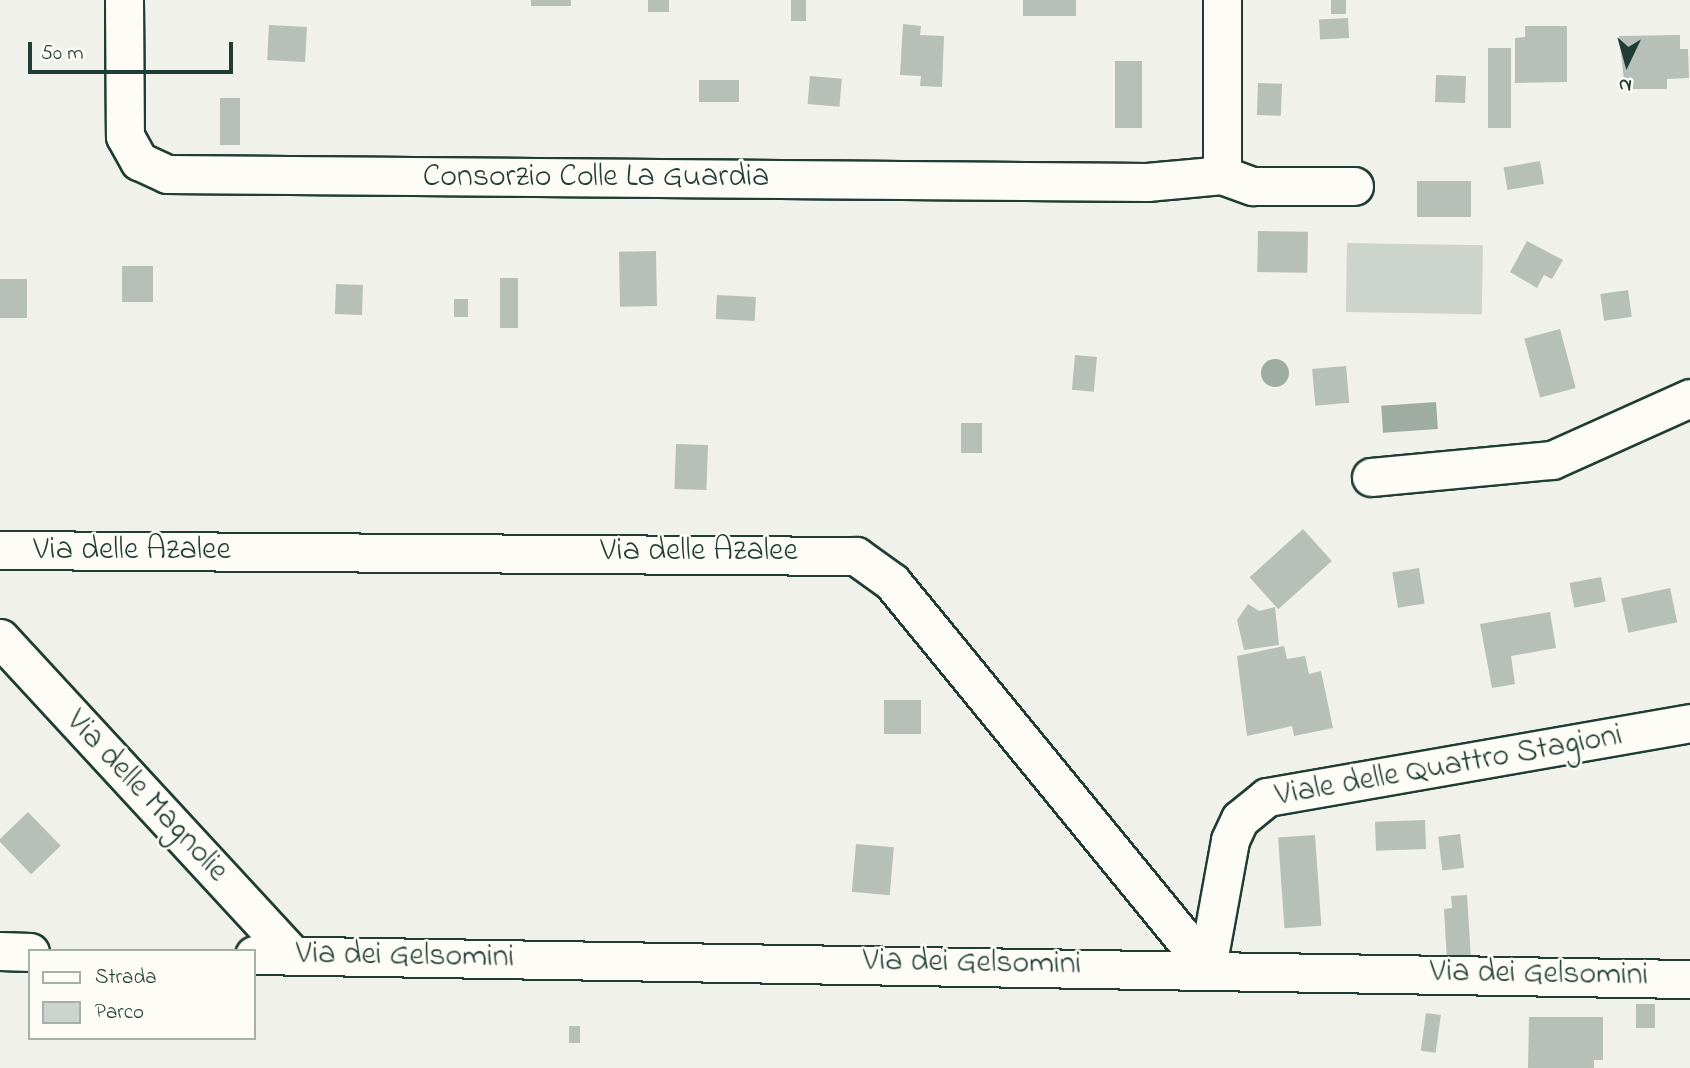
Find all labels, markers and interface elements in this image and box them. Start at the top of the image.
scale bar [32,28,236,72]
north arrow [1592,28,1662,98]
text: 50 m [41,39,84,69]
text: N [1618,70,1633,98]
street label: Consorzio Colle La Guardia [423,159,769,197]
street label: Via delle Azalee [33,532,231,570]
street label: Via delle Azalee [600,533,798,571]
street label: Via delle Magnolie [57,703,235,891]
street label: Viale delle Quattro Stagioni [1272,718,1626,816]
street label: Via dei Gelsomini [295,936,515,978]
street label: Via dei Gelsomini [862,943,1082,985]
legend [28,949,256,1040]
street label: Via dei Gelsomini [1429,954,1649,996]
text: Strada [95,963,157,993]
text: Parco [95,998,144,1028]

